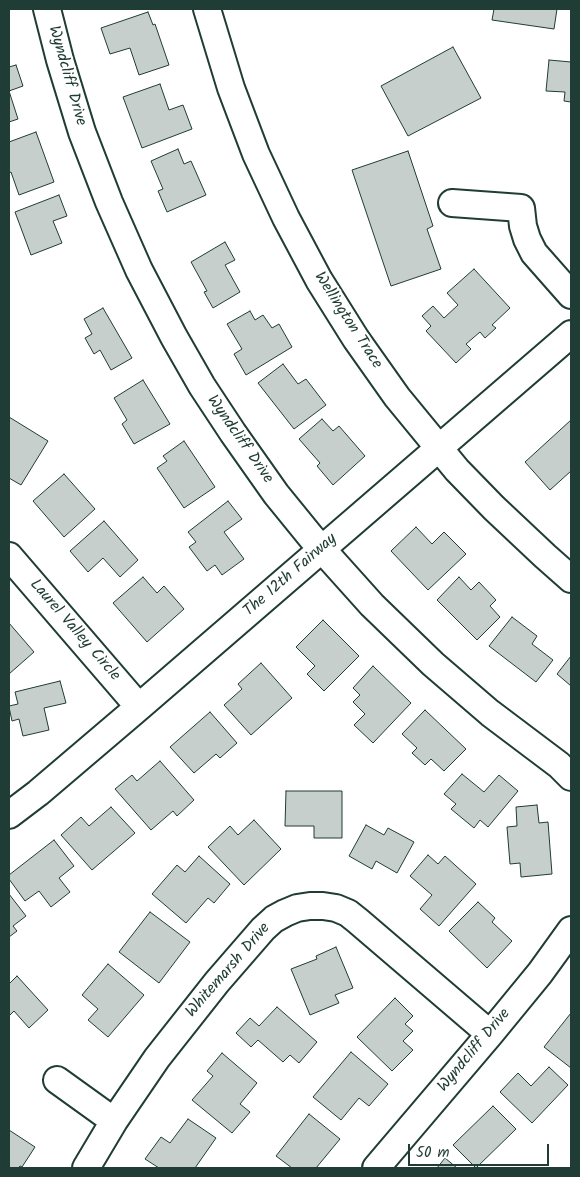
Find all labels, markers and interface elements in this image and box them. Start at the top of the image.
street label: Wyndcliff Drive [43,24,89,128]
street label: Wellington Trace [309,269,385,373]
street label: Wyndcliff Drive [202,392,276,488]
street label: The 12th Fairway [241,530,341,622]
street label: Laurel Valley Circle [25,576,123,686]
street label: Whitemarsh Drive [183,920,275,1022]
street label: Wyndcliff Drive [434,1005,516,1097]
scale bar [410,1134,551,1166]
text: 50 m [416,1141,450,1165]

